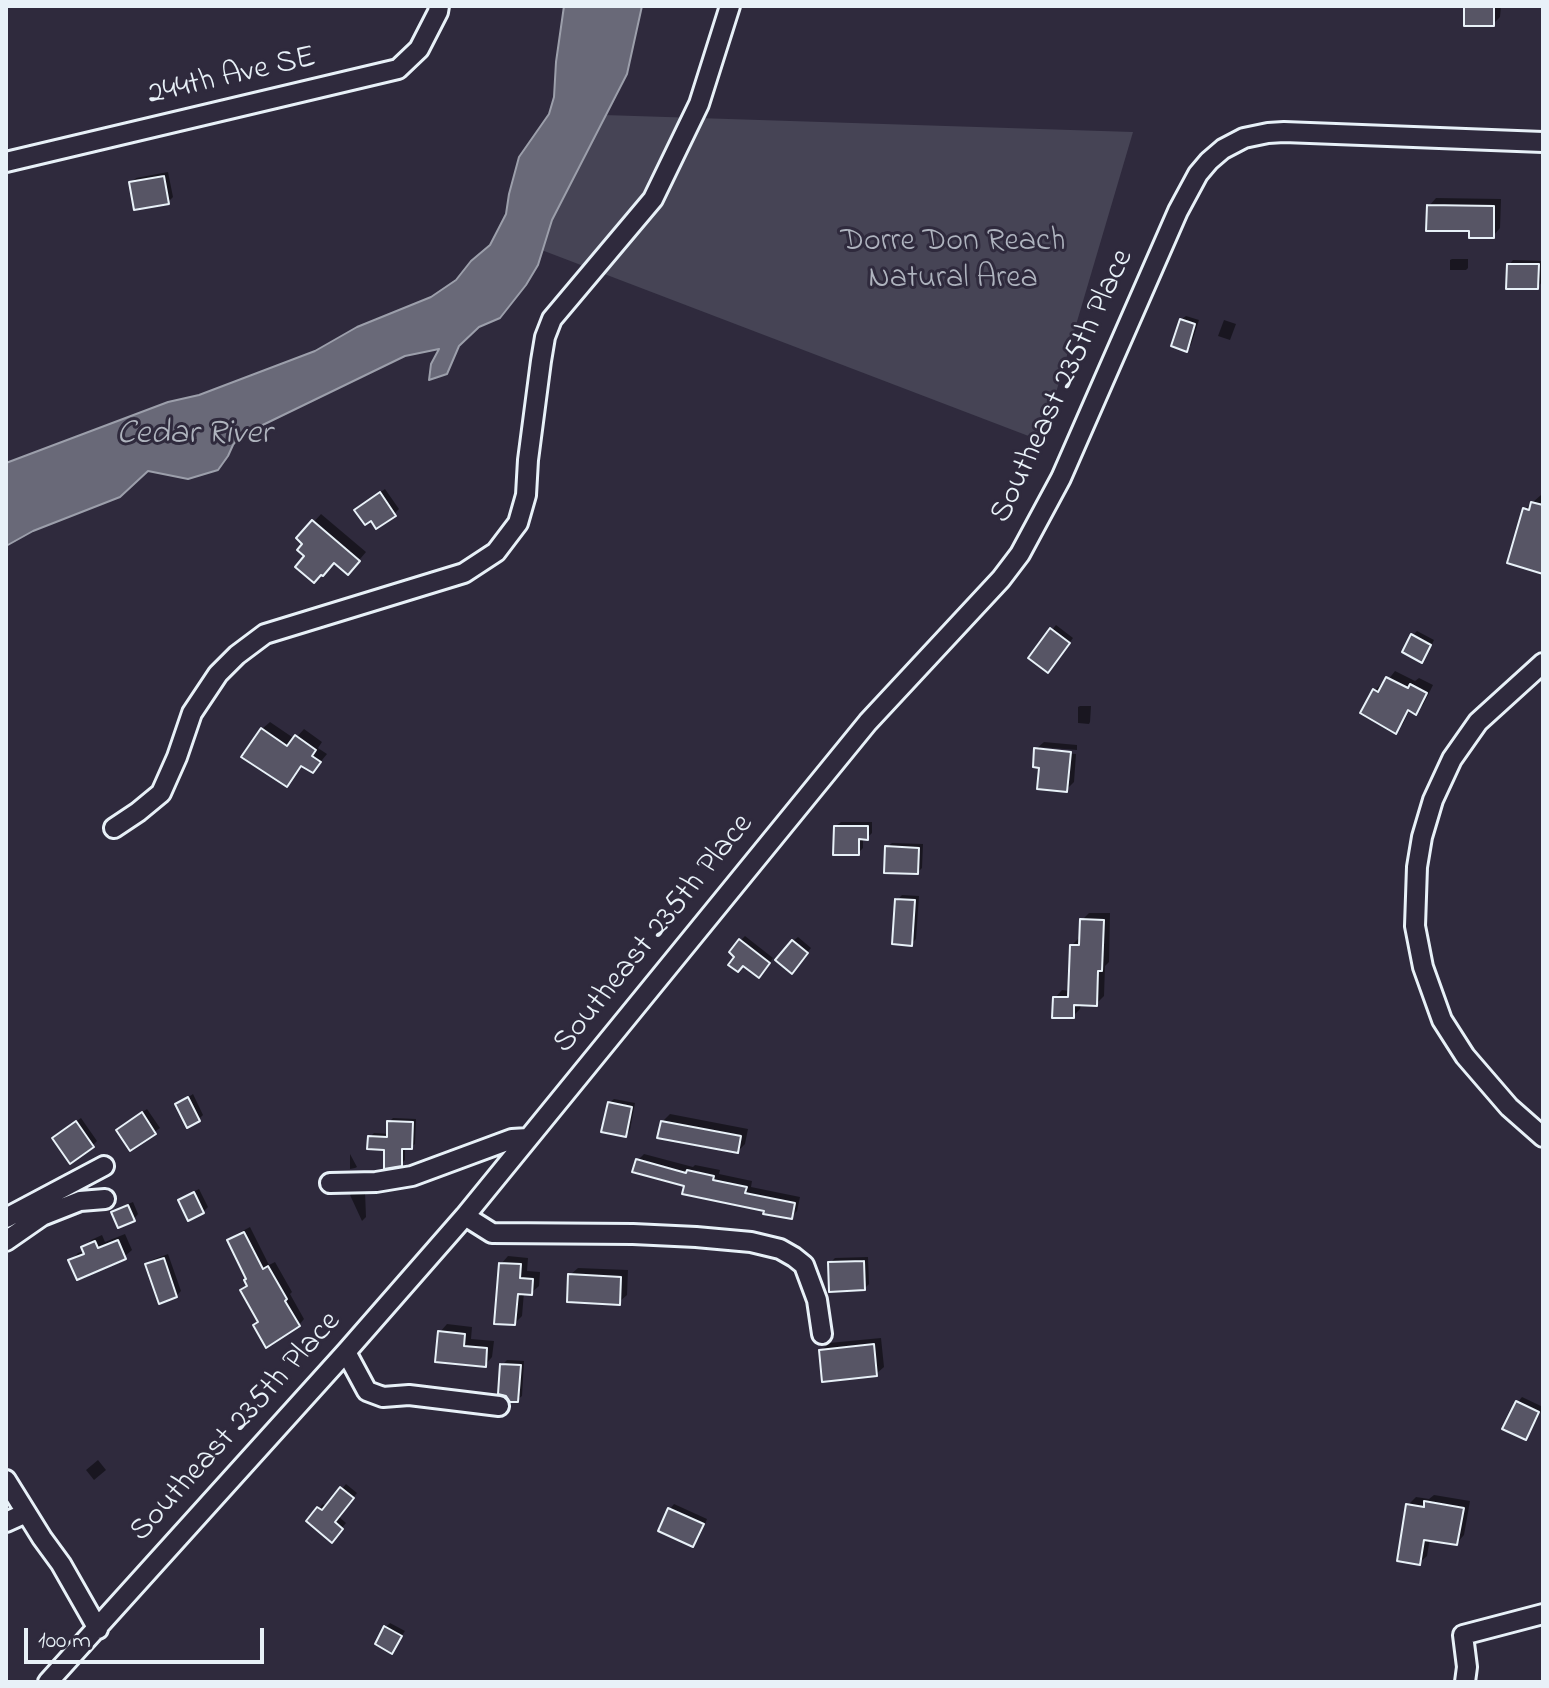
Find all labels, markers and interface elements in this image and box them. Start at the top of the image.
street label: 244th Ave SE [144,40,320,116]
park label: Dorre Don Reach Natural Area [841,225,1065,300]
street label: Southeast 235th Place [984,244,1144,530]
water label: Cedar River [116,416,272,456]
street label: Southeast 235th Place [547,807,763,1063]
street label: Southeast 235th Place [123,1305,351,1551]
scale bar [28,1612,268,1662]
text: 100 m [38,1624,91,1659]

